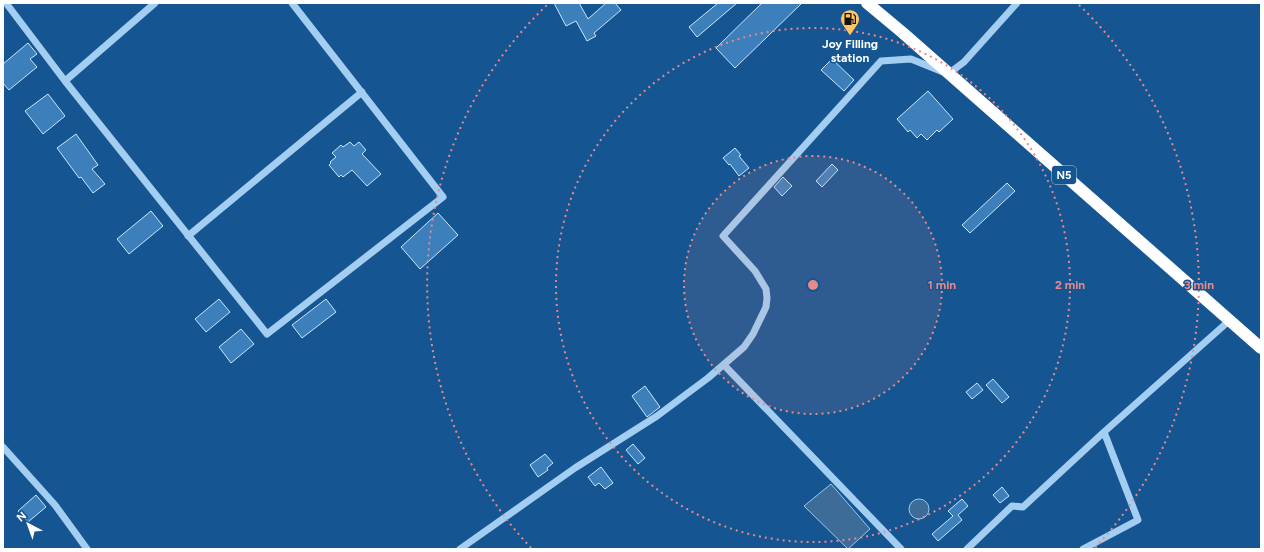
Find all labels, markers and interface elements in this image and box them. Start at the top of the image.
fuel station icon: Joy Filling station [839,8,861,36]
place label: Joy Filling station [822,37,878,65]
road number: N5 [1052,166,1076,184]
centre of rings [806,278,820,292]
text: 1 min [928,278,956,292]
text: 2 min [1055,278,1085,292]
text: 3 min [1184,278,1214,292]
north arrow [8,504,48,544]
text: N [14,509,29,525]

